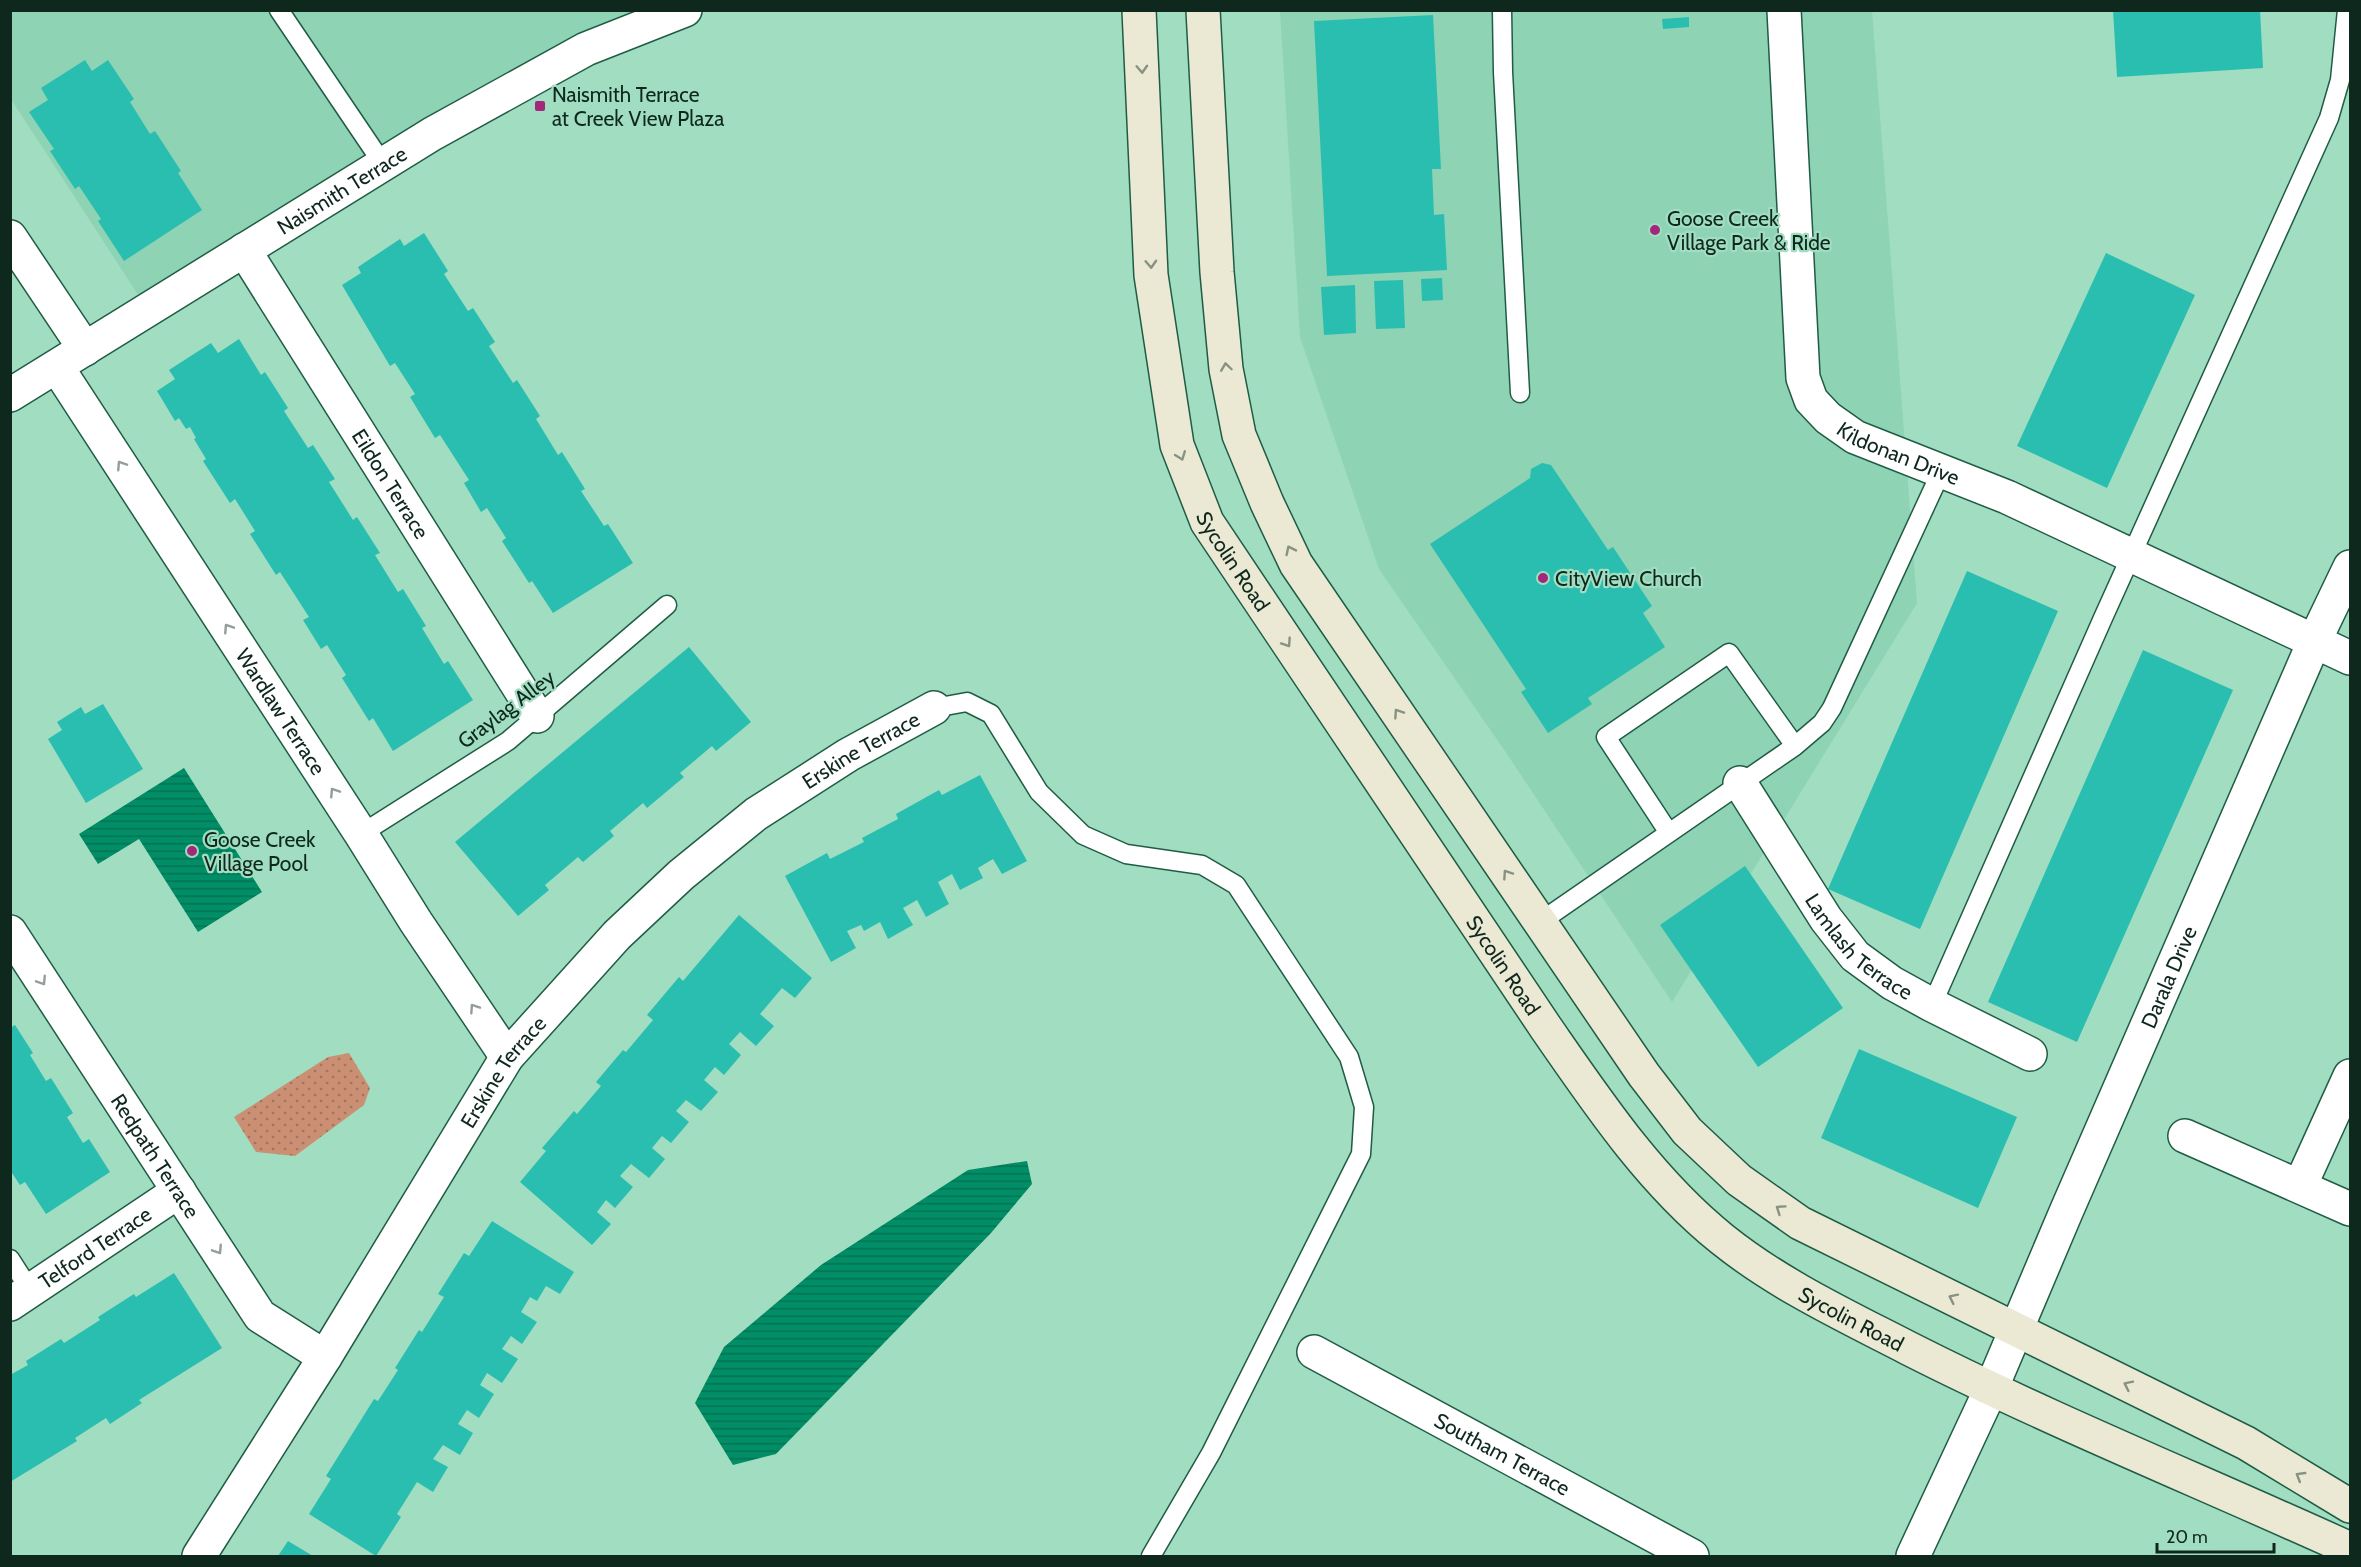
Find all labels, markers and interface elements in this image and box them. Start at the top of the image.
one-way arrow [1135,64,1148,73]
place label: Naismith Terrace at Creek View Plaza [552,82,724,131]
marker: Naismith Terrace at Creek View Plaza [533,99,547,113]
street label: Naismith Terrace [272,140,411,239]
place label: Goose Creek Village Park & Ride [1667,206,1831,255]
marker: Goose Creek Village Park & Ride [1648,223,1662,237]
one-way arrow [1144,259,1157,268]
one-way arrow [1221,363,1233,372]
street label: Kildonan Drive [1832,416,1964,490]
street label: Eildon Terrace [347,424,435,543]
one-way arrow [1174,450,1187,461]
one-way arrow [117,460,128,471]
street label: Sycolin Road [1192,508,1276,616]
one-way arrow [1285,546,1297,557]
place label: CityView Church [1555,566,1702,591]
marker: CityView Church [1536,571,1550,585]
one-way arrow [224,624,235,635]
one-way arrow [1280,636,1291,647]
street label: Wardlaw Terrace [231,644,332,779]
street label: Graylag Alley [453,664,560,754]
street label: Erskine Terrace [797,706,924,794]
one-way arrow [1394,708,1405,719]
one-way arrow [330,787,341,798]
place label: Goose Creek Village Pool [204,827,316,876]
marker: Goose Creek Village Pool [185,844,199,858]
one-way arrow [1503,870,1514,881]
street label: Lamlash Terrace [1800,888,1917,1004]
street label: Sycolin Road [1461,910,1546,1020]
street label: Darala Drive [2135,922,2202,1032]
one-way arrow [35,974,46,985]
one-way arrow [470,1004,481,1015]
street label: Erskine Terrace [455,1010,551,1132]
street label: Redpath Terrace [106,1089,205,1223]
street label: Telford Terrace [34,1201,156,1294]
one-way arrow [1776,1205,1787,1216]
one-way arrow [210,1243,221,1254]
street label: Sycolin Road [1795,1281,1908,1356]
one-way arrow [1949,1294,1960,1306]
one-way arrow [2124,1380,2135,1392]
street label: Southam Terrace [1430,1407,1575,1500]
one-way arrow [2296,1471,2306,1483]
scale bar [2157,1516,2274,1554]
text: 20 m [2166,1526,2208,1548]

